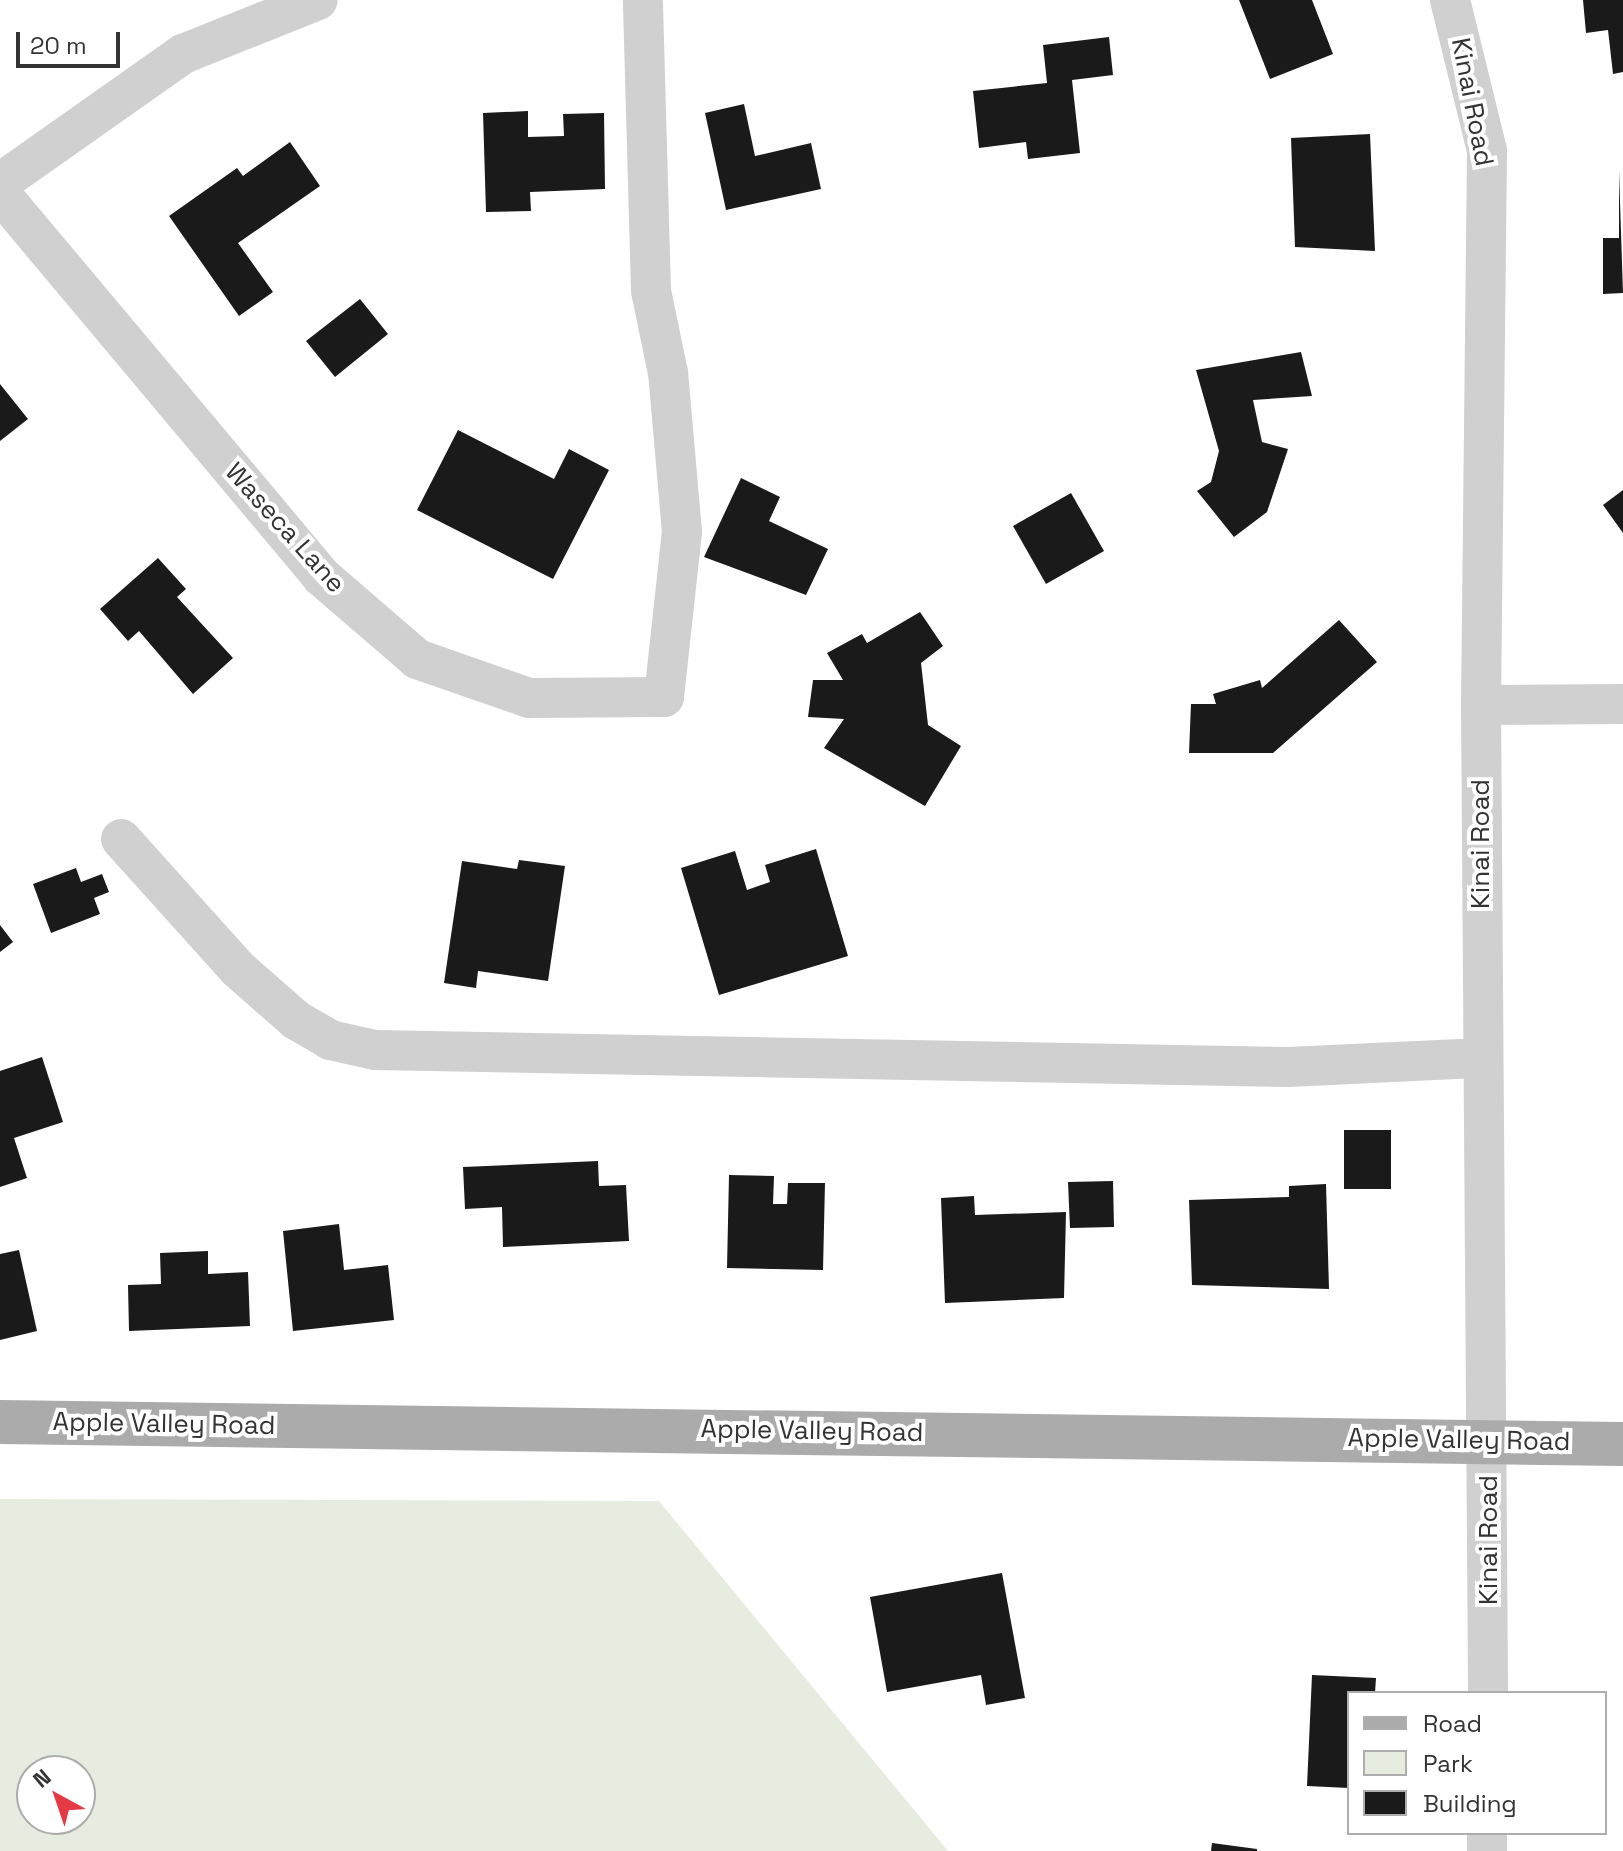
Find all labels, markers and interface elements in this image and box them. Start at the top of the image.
scale bar [20,16,124,66]
text: 20 m [30,30,87,61]
street label: Kinai Road [1444,35,1500,169]
street label: Waseca Lane [219,457,351,599]
street label: Kinai Road [1465,779,1497,909]
street label: Apple Valley Road [52,1406,276,1442]
street label: Apple Valley Road [700,1413,924,1449]
street label: Apple Valley Road [1347,1422,1571,1458]
street label: Kinai Road [1473,1475,1505,1605]
legend [1347,1691,1607,1835]
text: Road [1423,1708,1482,1739]
text: Park [1423,1748,1473,1779]
north arrow [16,1755,96,1835]
text: N [27,1763,57,1794]
text: Building [1423,1788,1517,1819]

